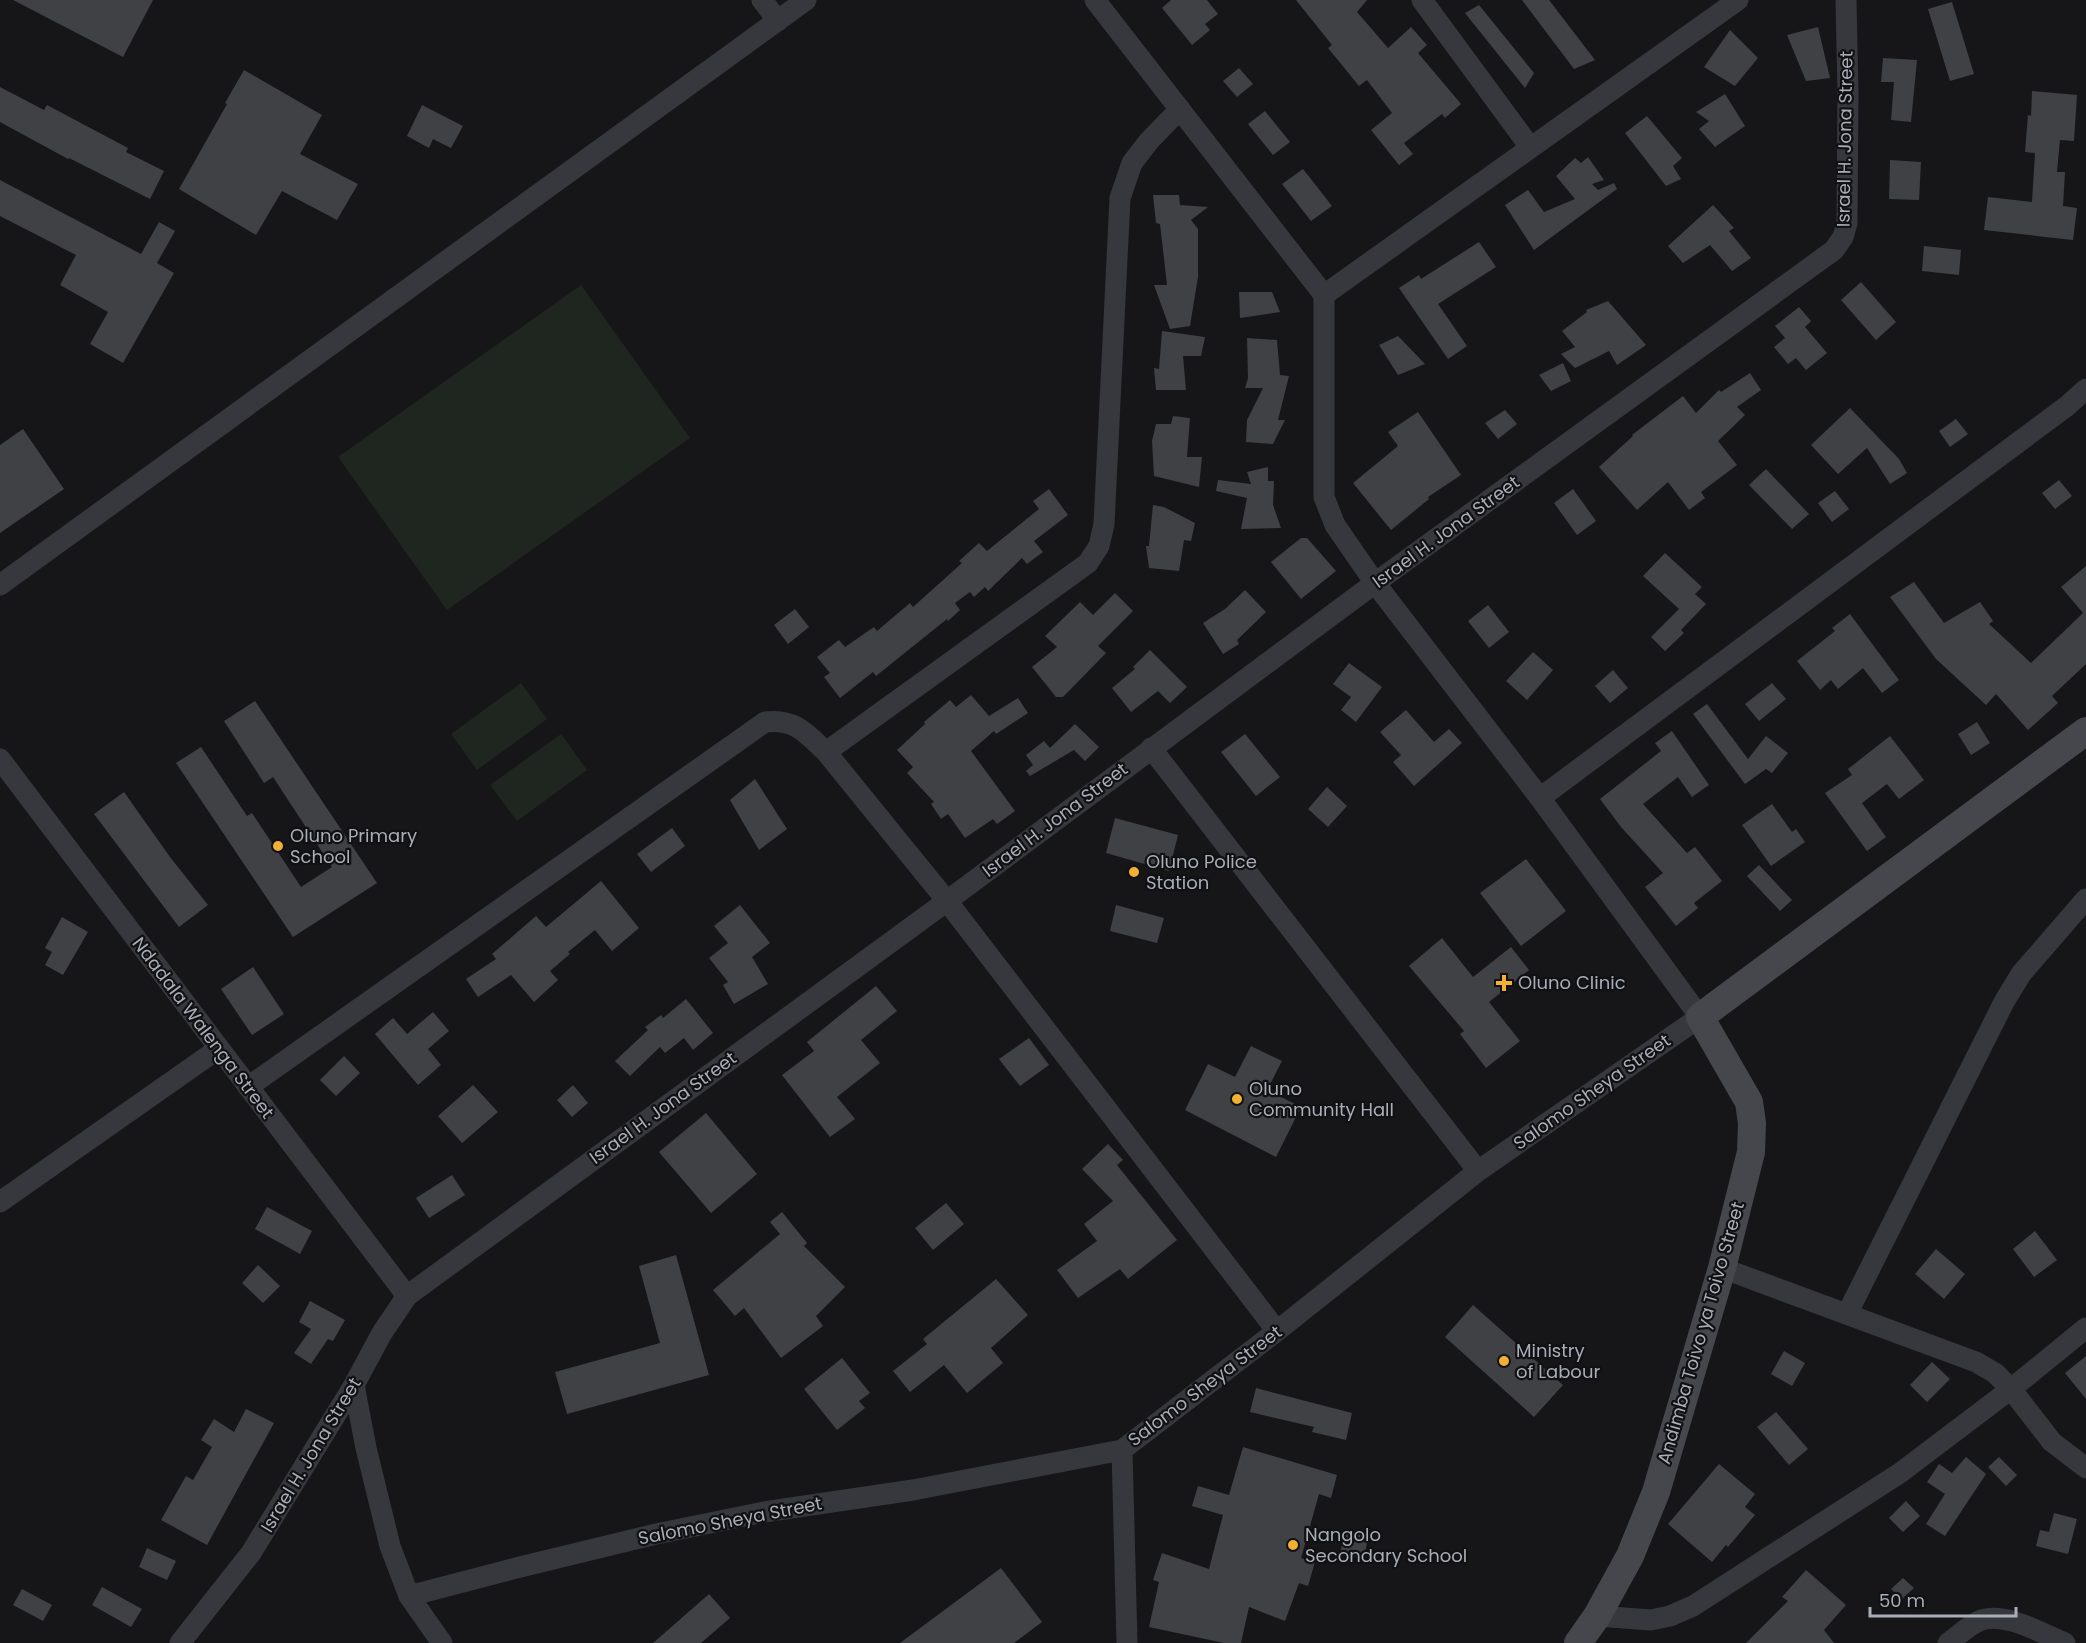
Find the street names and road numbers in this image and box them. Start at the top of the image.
street label: Israel H. Jona Street [1830,51,1859,227]
street label: Israel H. Jona Street [1367,470,1524,594]
street label: Israel H. Jona Street [977,757,1133,883]
street label: Ndadala Walenga Street [127,932,280,1124]
street label: Salomo Sheya Street [1508,1028,1675,1155]
street label: Israel H. Jona Street [584,1046,741,1170]
street label: Andimba Toivo ya Toivo Street [1651,1199,1750,1467]
street label: Salomo Sheya Street [1123,1319,1287,1452]
street label: Israel H. Jona Street [254,1373,367,1537]
street label: Salomo Sheya Street [636,1490,824,1551]

